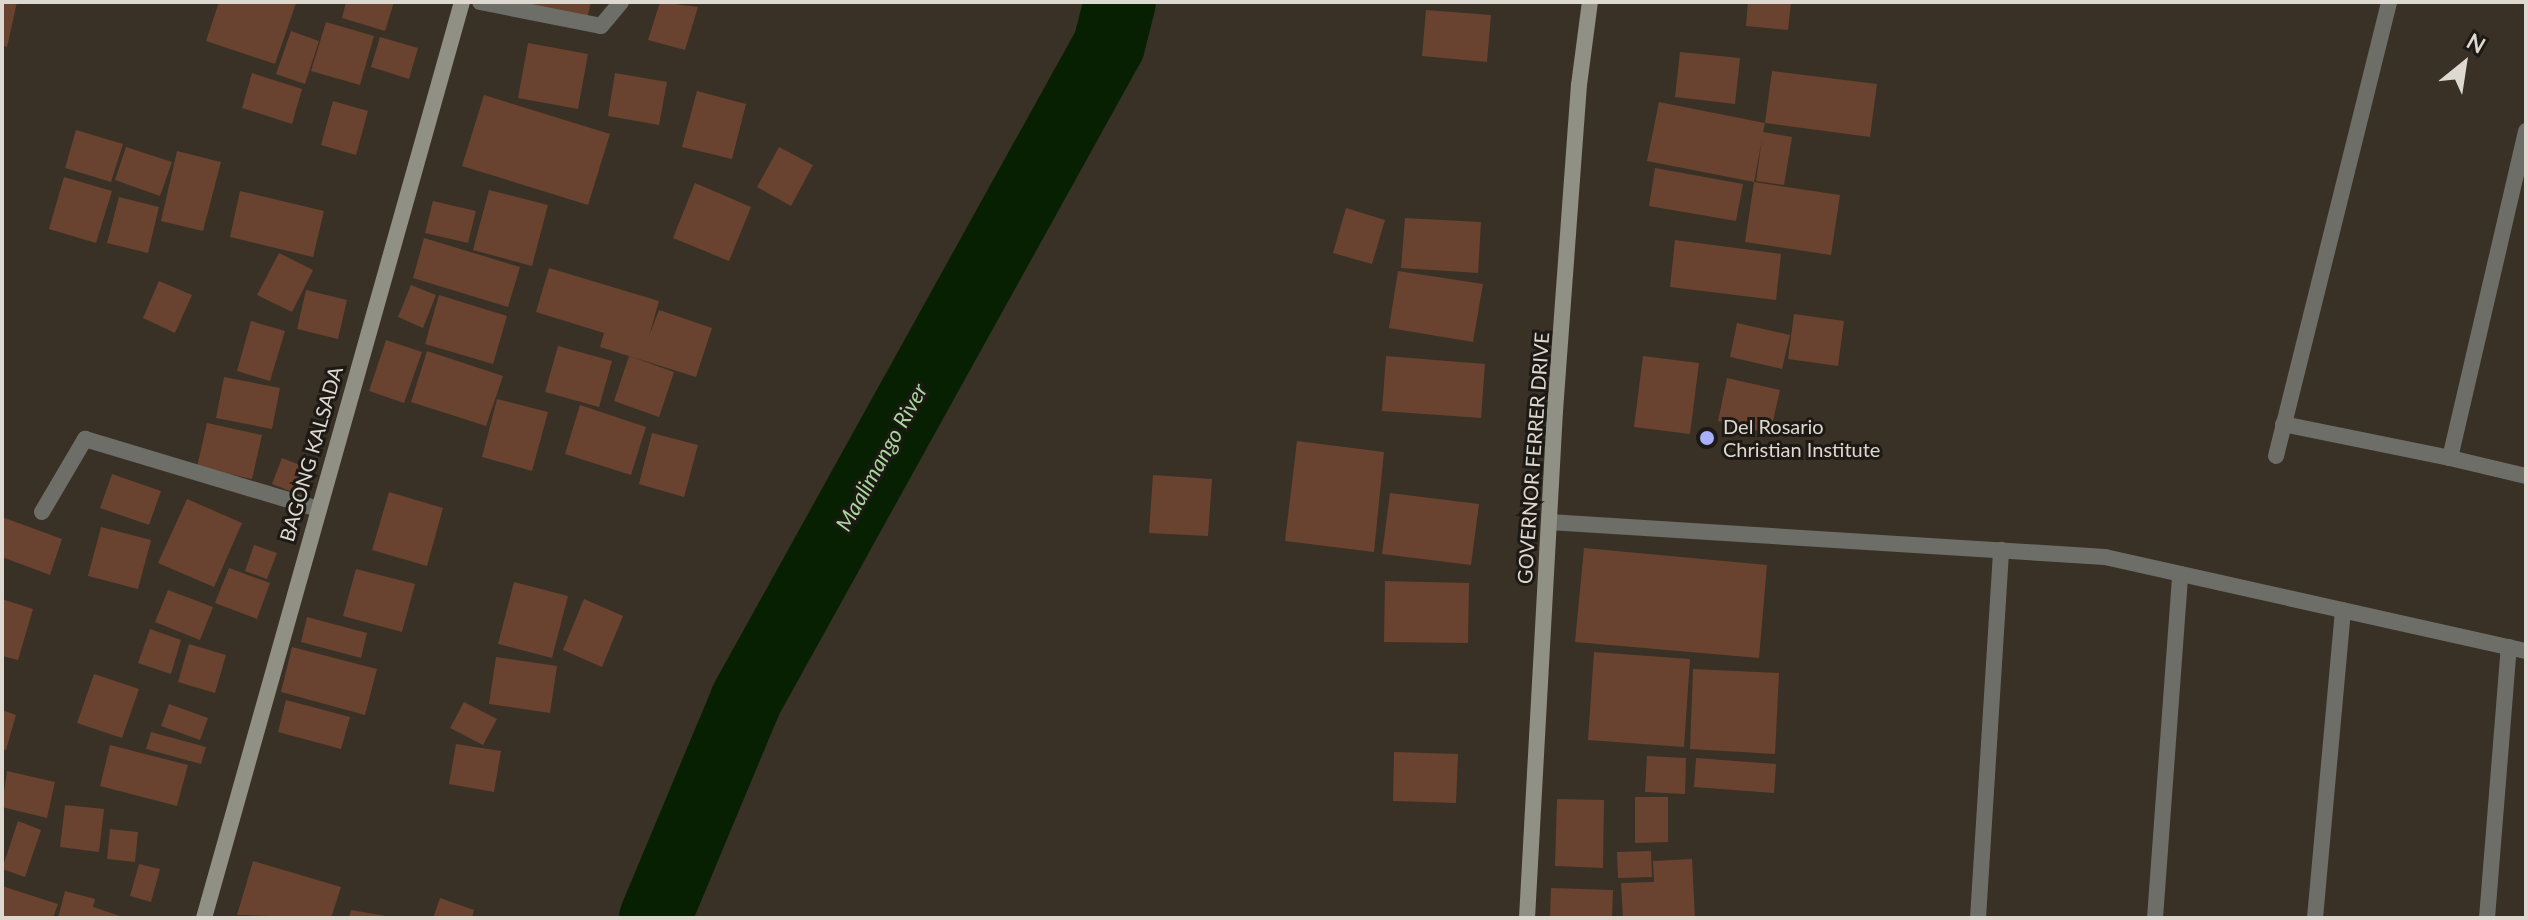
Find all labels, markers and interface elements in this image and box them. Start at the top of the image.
north arrow [2424,24,2504,104]
text: N [2462,27,2490,59]
street label: GOVERNOR FERRER DRIVE [1512,331,1554,585]
street label: BAGONG KALSADA [275,364,347,544]
water label: Maalimango River [830,379,932,535]
place label: Del Rosario Christian Institute [1723,414,1880,461]
marker: Del Rosario Christian Institute [1698,429,1716,447]

